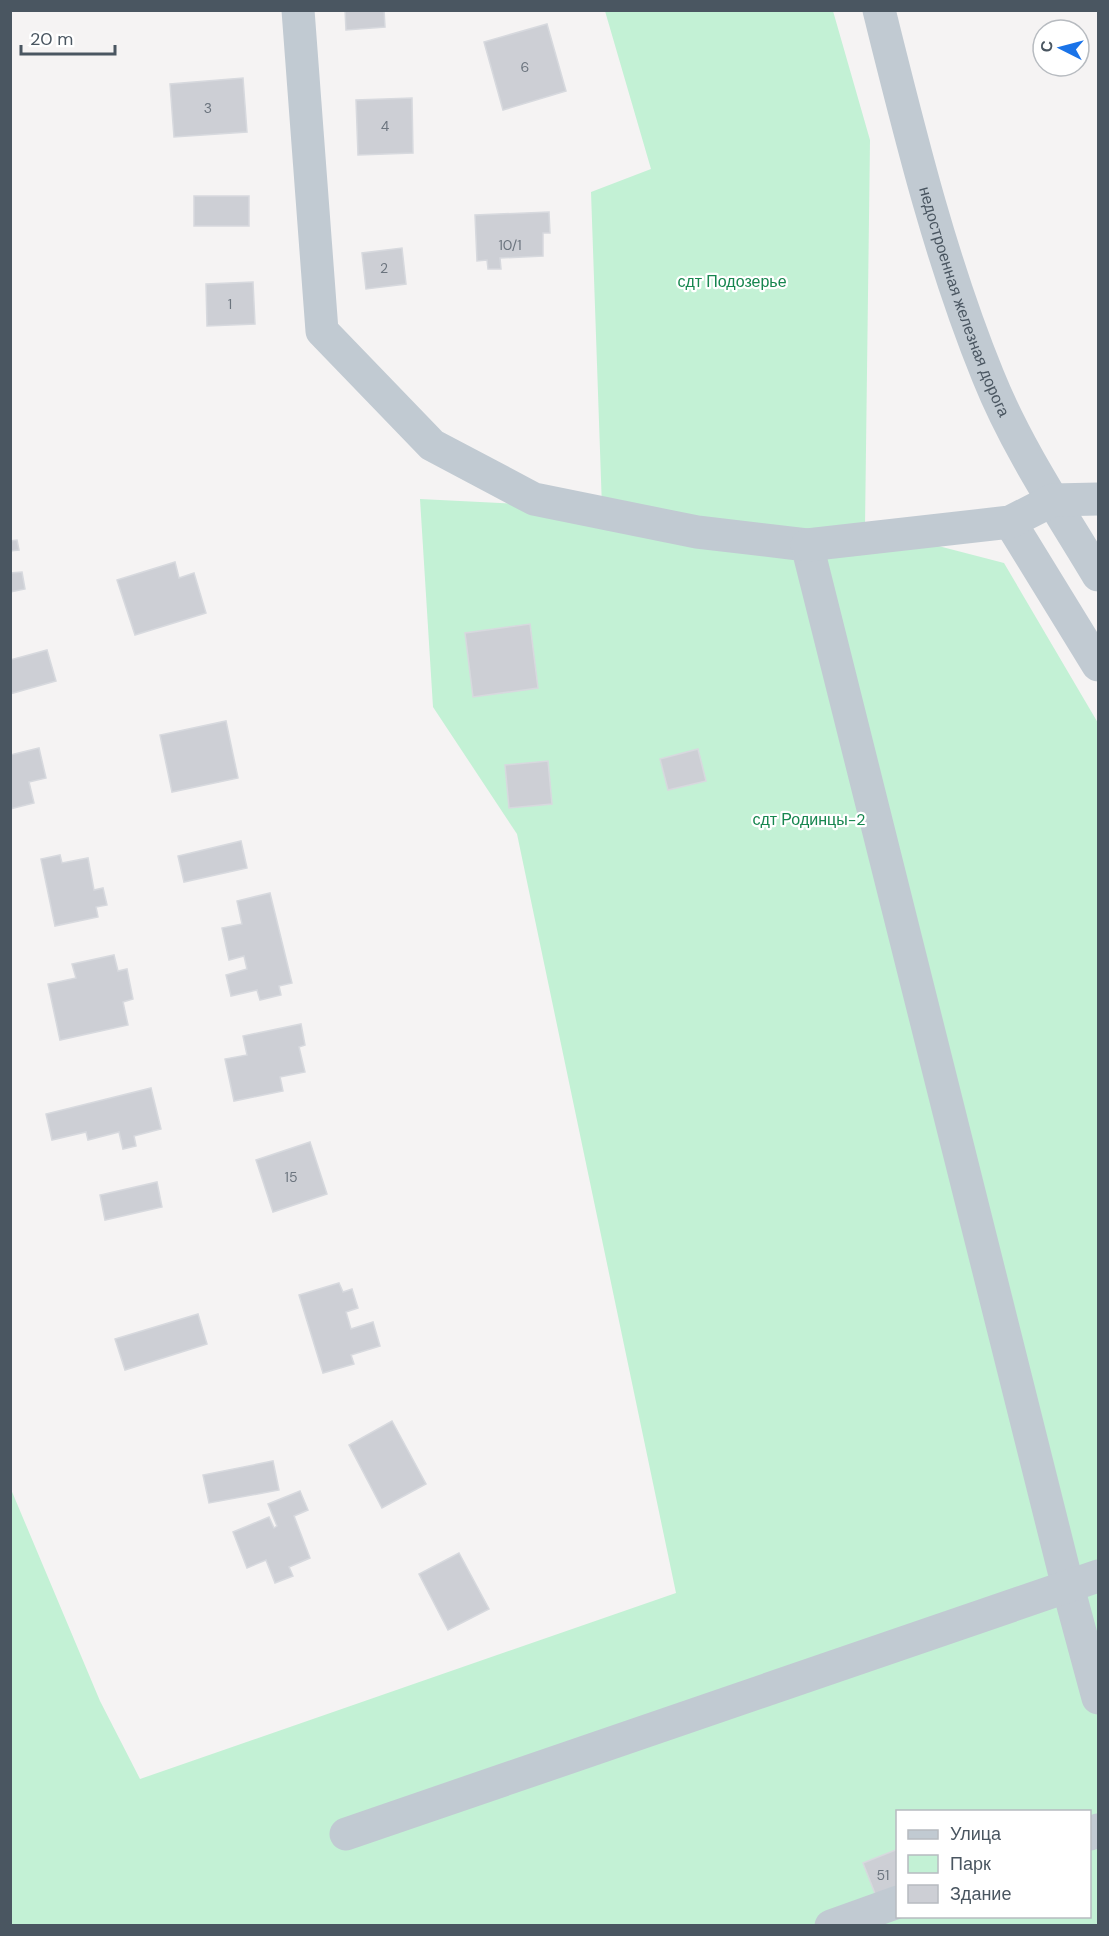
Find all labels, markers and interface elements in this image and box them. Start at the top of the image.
scale bar [21,18,116,56]
north arrow [1031,18,1091,78]
text: 20 m [30,27,73,51]
text: С [1036,39,1058,53]
house number: 6 [521,58,529,76]
house number: 3 [204,99,212,117]
house number: 4 [381,117,390,135]
street label: недостроенная железная дорога [914,184,1015,420]
house number: 10/1 [498,236,522,254]
house number: 2 [380,259,388,277]
park label: сдт Подозерье [677,271,787,292]
house number: 1 [228,295,232,313]
park label: сдт Родинцы-2 [752,809,866,830]
house number: 15 [285,1168,297,1186]
legend [896,1810,1091,1918]
text: Улица [950,1822,1002,1846]
text: Парк [950,1852,991,1876]
house number: 51 [877,1866,889,1884]
text: Здание [950,1882,1011,1906]

